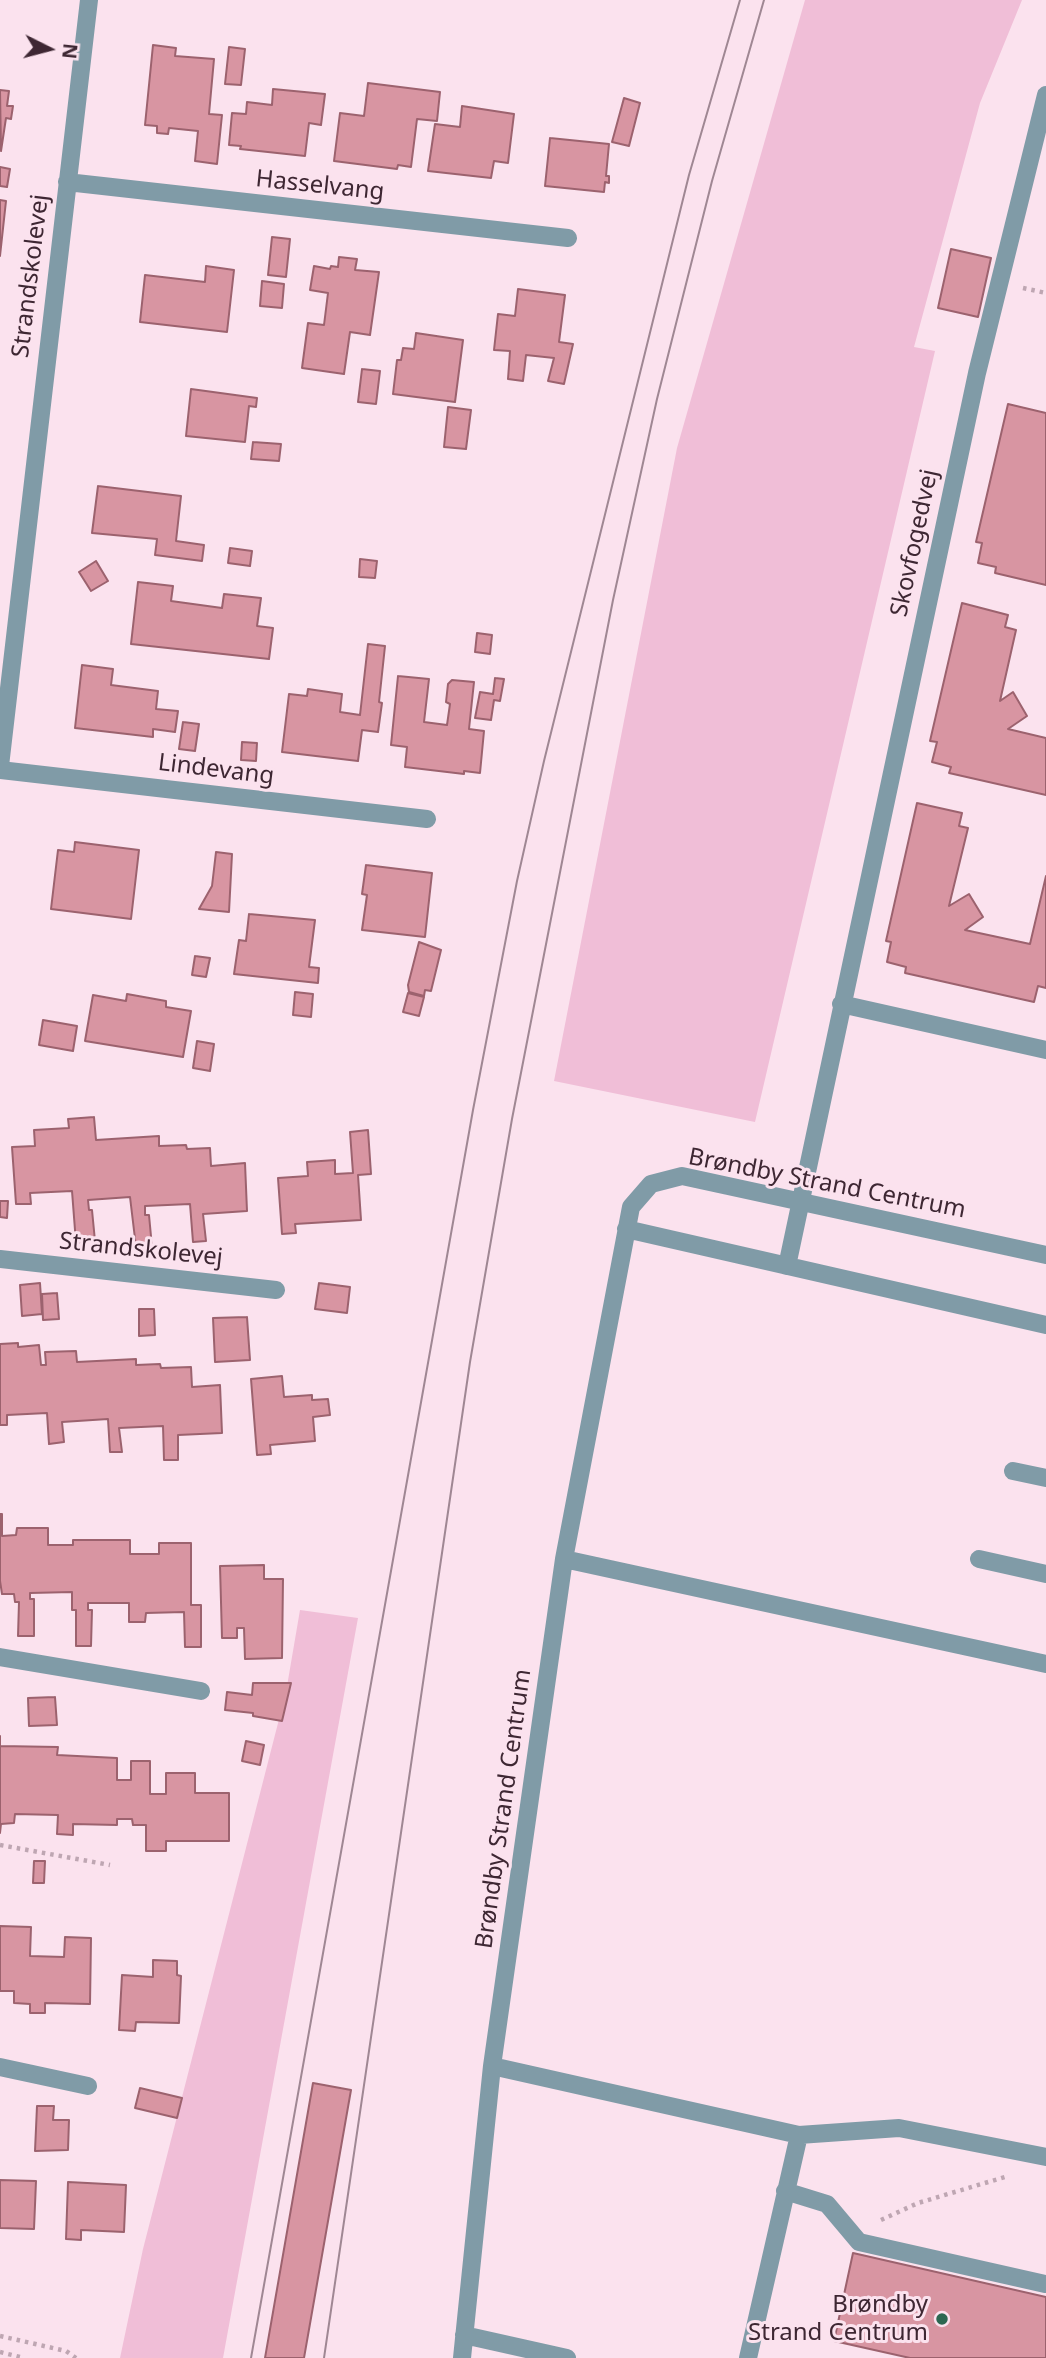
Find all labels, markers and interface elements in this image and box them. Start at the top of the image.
north arrow [14,14,84,84]
text: N [56,42,84,60]
street label: Hasselvang [254,165,386,207]
street label: Strandskolevej [7,193,55,359]
street label: Skovfogedvej [885,467,945,619]
street label: Lindevang [156,749,276,791]
street label: Brøndby Strand Centrum [686,1143,968,1225]
street label: Strandskolevej [58,1227,224,1273]
street label: Brøndby Strand Centrum [470,1667,538,1951]
place label: Brøndby Strand Centrum [748,2291,928,2347]
marker: Brøndby Strand Centrum [934,2311,950,2327]

